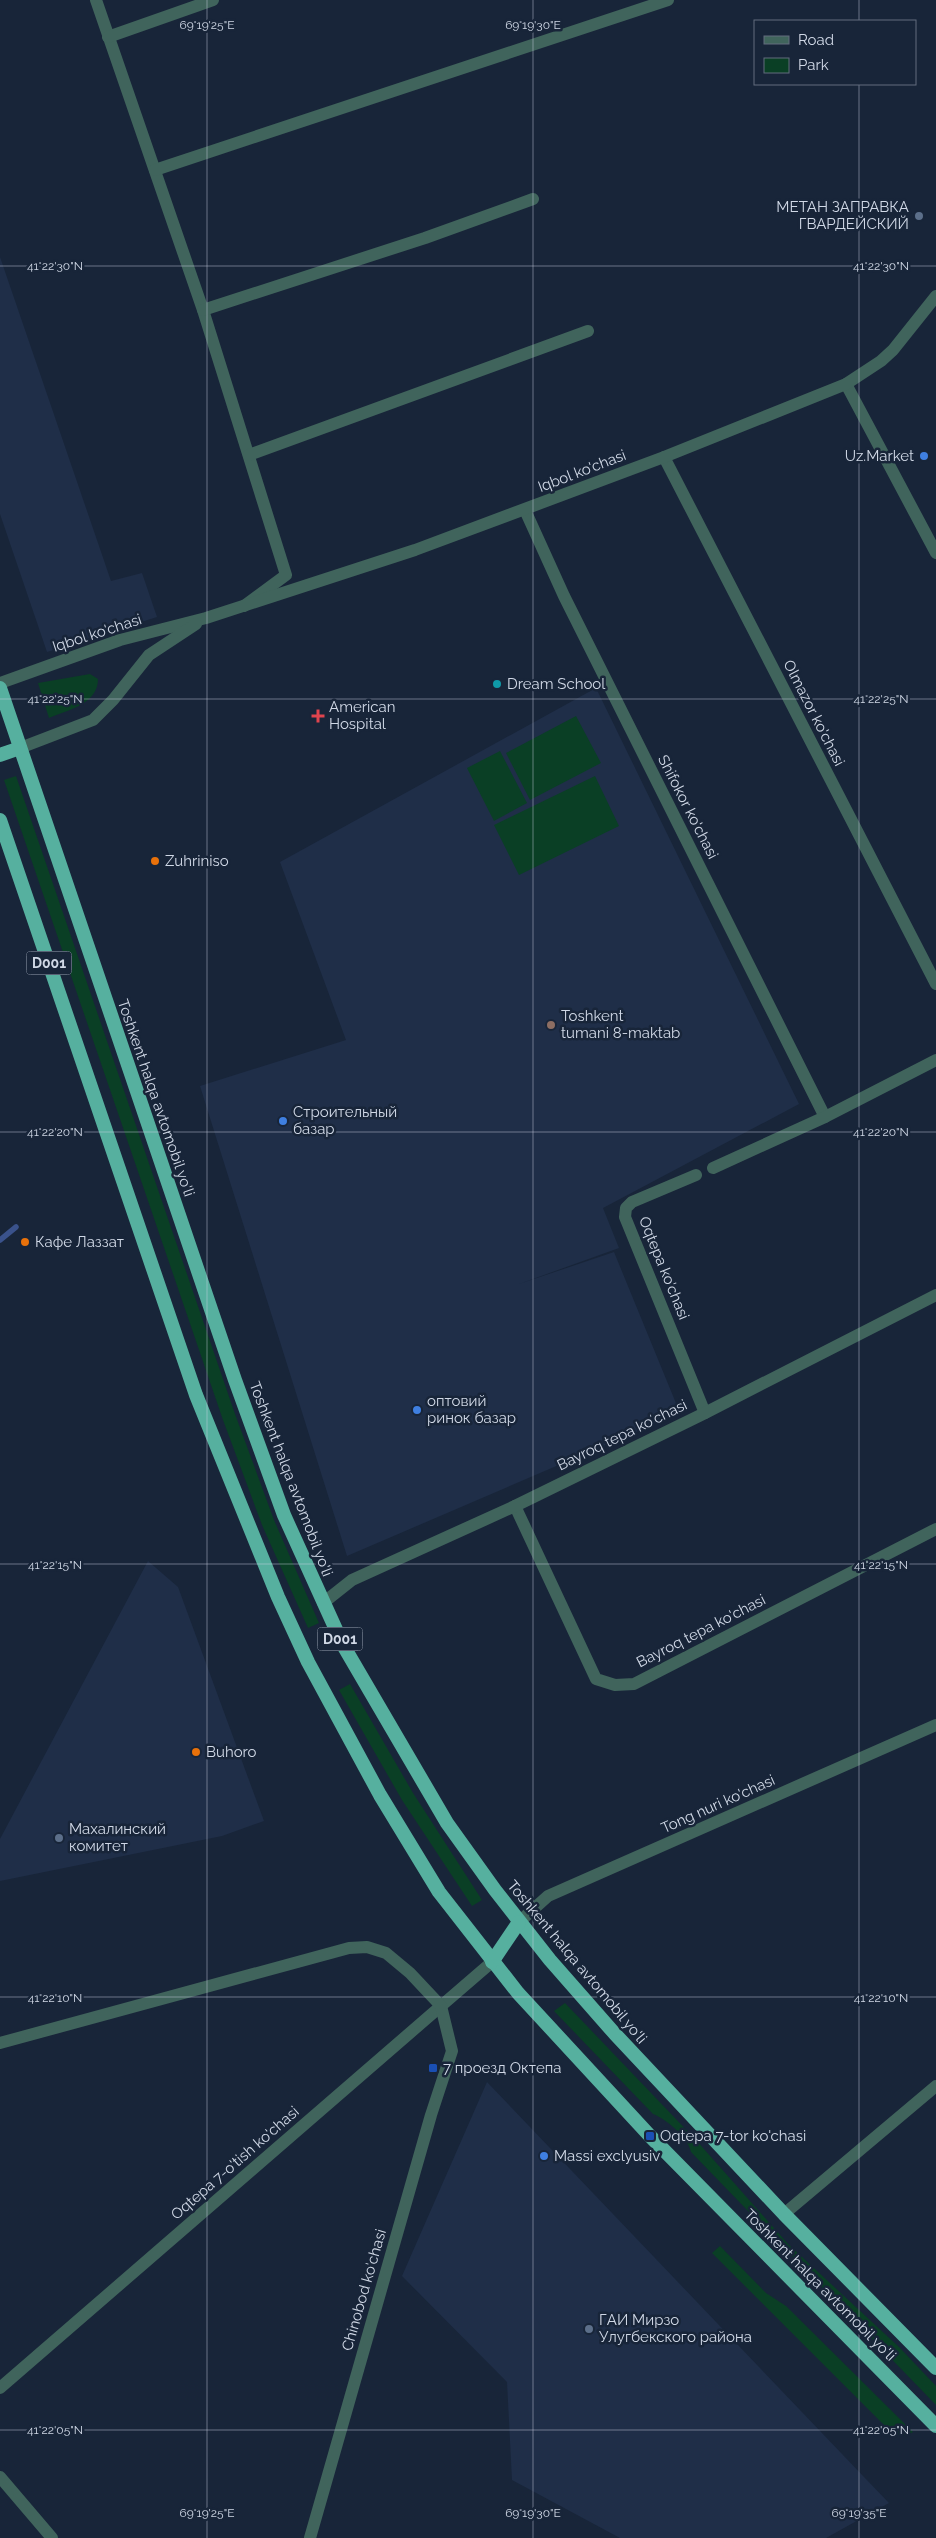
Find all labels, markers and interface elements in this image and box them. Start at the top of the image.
text: 69°19'25"E [180,18,234,32]
text: 69°19'30"E [505,18,561,32]
legend [754,20,916,85]
text: Road [798,31,834,49]
text: Park [798,56,829,74]
place label: МЕТАН ЗАПРАВКА ГВАРДЕЙСКИЙ [776,198,909,233]
marker: МЕТАН ЗАПРАВКА ГВАРДЕЙСКИЙ [913,210,925,222]
text: 41°22'30"N [27,259,83,273]
text: 41°22'30"N [853,259,909,273]
street label: Iqbol ko'chasi [535,446,629,496]
place label: Uz.Market [845,447,914,465]
marker: Uz.Market [918,450,930,462]
street label: Iqbol ko'chasi [50,610,144,656]
street label: Olmazor ko'chasi [780,657,848,769]
place label: Dream School [507,675,606,693]
marker: Dream School [491,678,503,690]
text: 41°22'25"N [28,692,83,706]
text: 41°22'25"N [854,692,909,706]
place label: American Hospital [329,698,395,733]
marker: American Hospital [311,709,325,723]
street label: Shifokor ko'chasi [654,752,722,862]
place label: Zuhriniso [165,852,229,870]
marker: Zuhriniso [149,855,161,867]
road number: D001 [27,951,72,974]
street label: Toshkent halqa avtomobil yo'li [114,997,198,1199]
place label: Toshkent tumani 8-maktab [561,1007,680,1042]
marker: Toshkent tumani 8-maktab [545,1019,557,1031]
place label: Строительный базар [293,1103,397,1138]
marker: Строительный базар [277,1115,289,1127]
text: 41°22'20"N [27,1125,83,1139]
text: 41°22'20"N [853,1125,909,1139]
street label: Oqtepa ko'chasi [635,1214,693,1322]
place label: Кафе Лаззат [35,1233,124,1251]
marker: Кафе Лаззат [19,1236,31,1248]
street label: Toshkent halqa avtomobil yo'li [245,1379,337,1579]
place label: оптовий ринок базар [427,1392,516,1427]
street label: Bayroq tepa koʻchasi [554,1396,690,1474]
marker: оптовий ринок базар [411,1404,423,1416]
text: 41°22'15"N [28,1558,82,1572]
text: 41°22'15"N [854,1558,908,1572]
street label: Bayroq tepa ko'chasi [633,1591,769,1671]
road number: D001 [318,1628,362,1650]
place label: Buhoro [206,1743,257,1761]
marker: Buhoro [190,1746,202,1758]
street label: Tong nuri ko'chasi [658,1771,778,1837]
place label: Махалинский комитет [69,1820,166,1855]
marker: Махалинский комитет [53,1832,65,1844]
street label: Toshkent halqa avtomobil yo'li [503,1877,651,2047]
text: 41°22'10"N [28,1991,82,2005]
text: 41°22'10"N [854,1991,908,2005]
place label: 7 проезд Октепа [443,2059,561,2077]
marker: 7 проезд Октепа [427,2062,439,2074]
street label: Oqtepa 7-o'tish ko'chasi [167,2103,303,2223]
place label: Oqtepa 7-tor ko'chasi [660,2127,806,2145]
marker: Oqtepa 7-tor ko'chasi [644,2130,656,2142]
place label: Massi exclyusiv [554,2147,660,2165]
marker: Massi exclyusiv [538,2150,550,2162]
street label: Toshkent halqa avtomobil yo'li [740,2205,900,2365]
street label: Chinobod ko'chasi [338,2227,390,2353]
place label: ГАИ Мирзо Улугбекского района [599,2311,752,2346]
marker: ГАИ Мирзо Улугбекского района [583,2323,595,2335]
text: 41°22'05"N [27,2423,83,2437]
text: 41°22'05"N [853,2423,909,2437]
text: 69°19'25"E [180,2506,234,2520]
text: 69°19'30"E [505,2506,561,2520]
text: 69°19'35"E [832,2506,887,2520]

